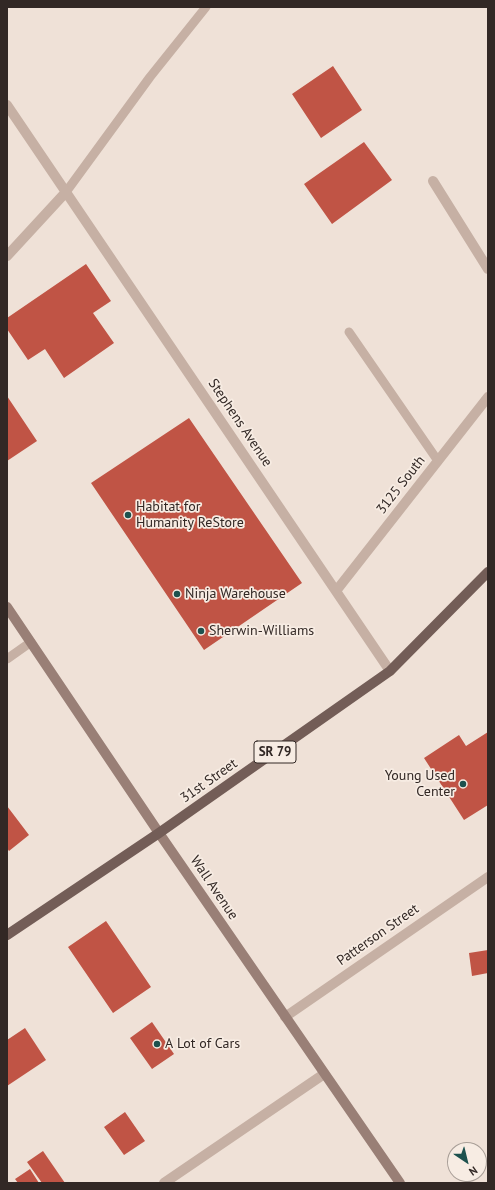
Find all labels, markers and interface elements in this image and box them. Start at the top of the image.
street label: Stephens Avenue [204,376,276,470]
street label: 3125 South [373,453,429,517]
place label: Habitat for Humanity ReStore [136,499,244,532]
marker: Habitat for Humanity ReStore [123,510,133,520]
place label: Ninja Warehouse [185,586,286,602]
marker: Ninja Warehouse [172,589,182,599]
place label: Sherwin-Williams [209,623,314,639]
marker: Sherwin-Williams [196,626,206,636]
road number: SR 79 [254,741,296,763]
street label: 31st Street [177,755,241,807]
place label: Young Used Center [385,768,455,800]
marker: Young Used Center [458,779,468,789]
street label: Wall Avenue [186,853,242,923]
street label: Patterson Street [334,901,422,969]
place label: A Lot of Cars [165,1036,240,1052]
marker: A Lot of Cars [152,1039,162,1049]
north arrow [447,1142,487,1182]
text: N [466,1163,480,1179]

